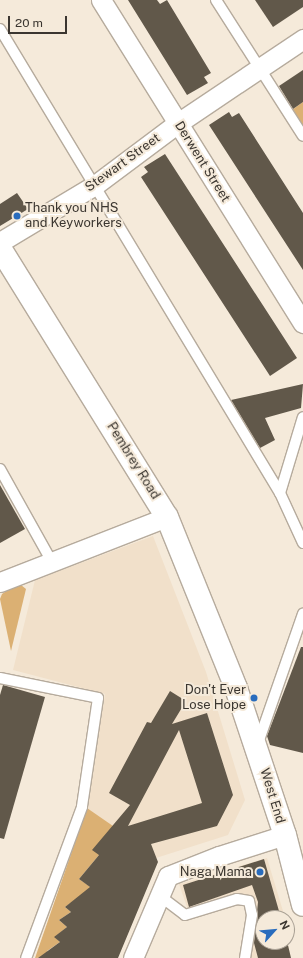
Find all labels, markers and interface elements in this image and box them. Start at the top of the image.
scale bar [10,8,69,34]
text: 20 m [15,16,43,30]
street label: Derwent Street [171,119,233,205]
street label: Stewart Street [82,131,164,195]
place label: Thank you NHS and Keyworkers [25,201,122,232]
marker: Thank you NHS and Keyworkers [12,211,22,221]
street label: Pembrey Road [103,420,163,502]
place label: Don't Ever Lose Hope [182,683,246,714]
marker: Don't Ever Lose Hope [249,693,259,703]
street label: West End [256,767,288,825]
place label: Naga Mama [180,864,252,880]
marker: Naga Mama [255,867,265,877]
north arrow [255,910,295,950]
text: N [277,918,292,932]

